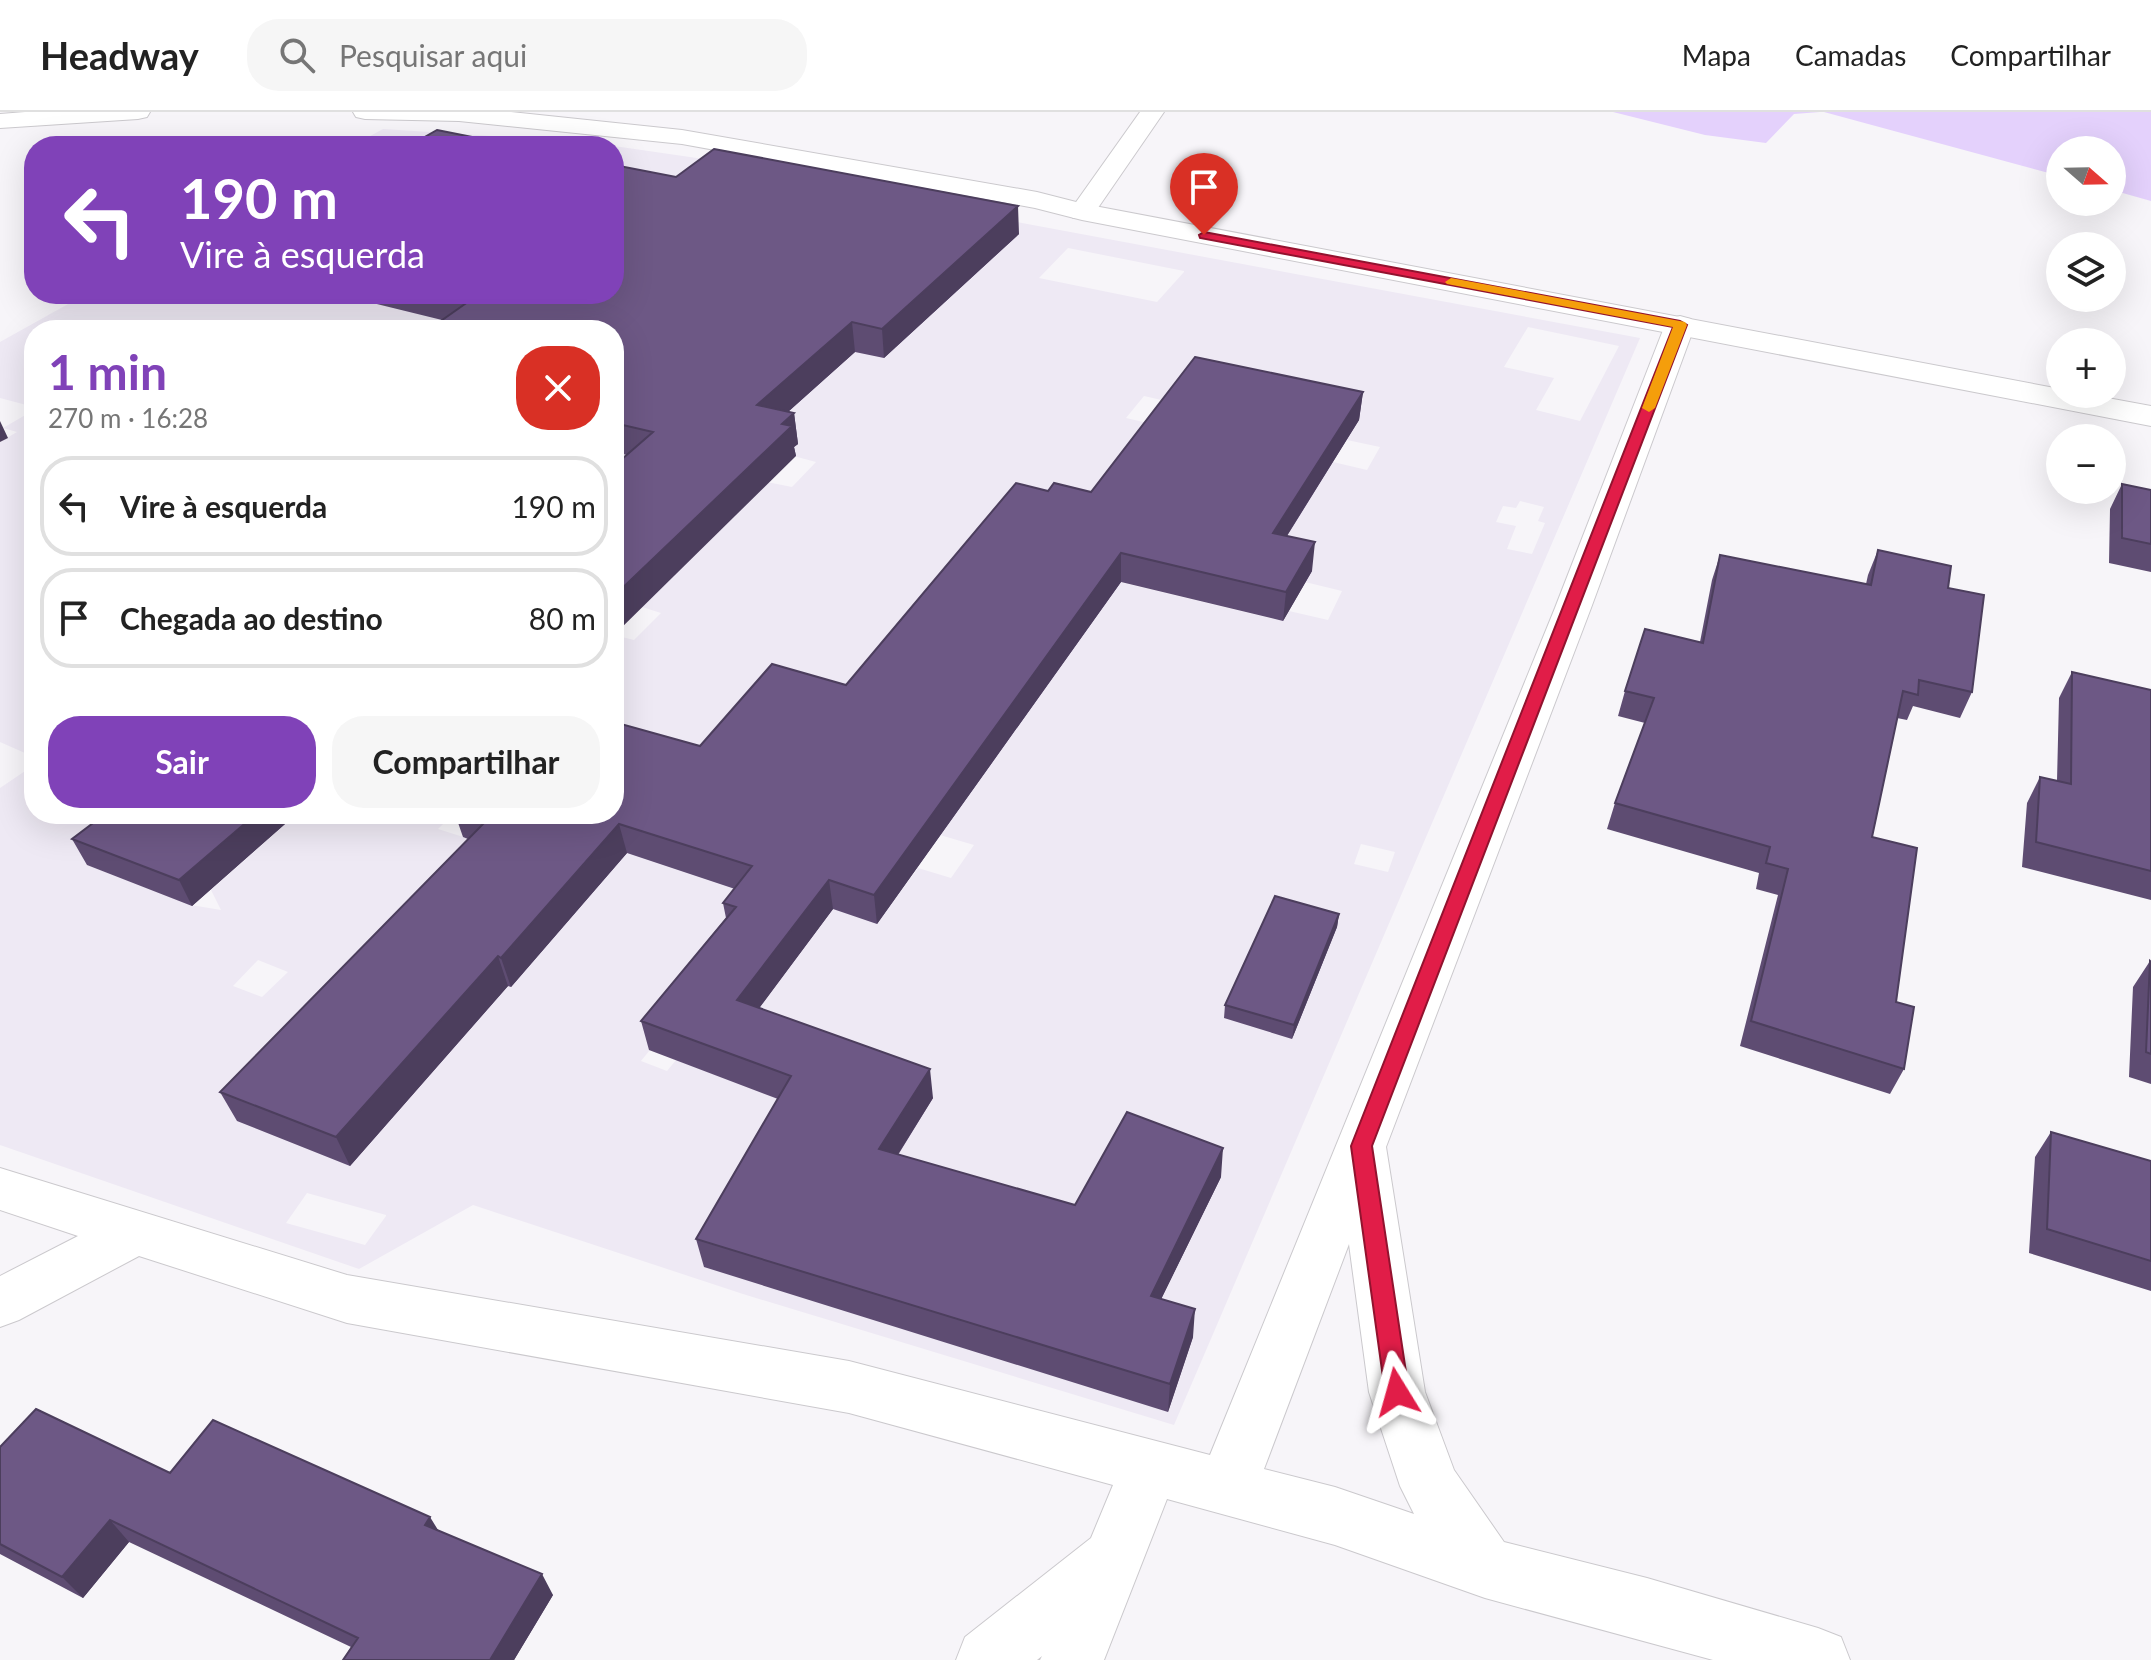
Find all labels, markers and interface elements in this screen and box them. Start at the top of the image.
search box [247,19,807,91]
text: Headway [40,32,199,78]
icon: search [275,33,319,77]
text: Pesquisar aqui [339,37,527,73]
text: Mapa [1682,38,1751,72]
text: Camadas [1795,38,1906,72]
text: Compartilhar [1950,38,2111,72]
north arrow [2046,136,2126,216]
map controls [2046,136,2126,504]
pin [1170,153,1238,235]
text: 190 m [180,164,338,231]
icon: arrive [1182,165,1226,209]
icon: left [48,168,152,272]
text: Vire à esquerda [180,232,425,276]
button: layers [2046,232,2126,312]
button: + [2046,328,2126,408]
text: 1 min [48,343,167,400]
button: close [516,346,600,430]
text: 270 m · 16:28 [48,402,208,434]
button: − [2046,424,2126,504]
icon: left [52,484,96,528]
text: Vire à esquerda [120,488,327,524]
text: 190 m [511,488,596,524]
icon: arrive [52,596,96,640]
text: Chegada ao destino [120,600,383,636]
text: 80 m [529,600,596,636]
button: Sair [48,716,316,808]
button: Compartilhar [332,716,600,808]
position arrow [1355,1350,1439,1434]

